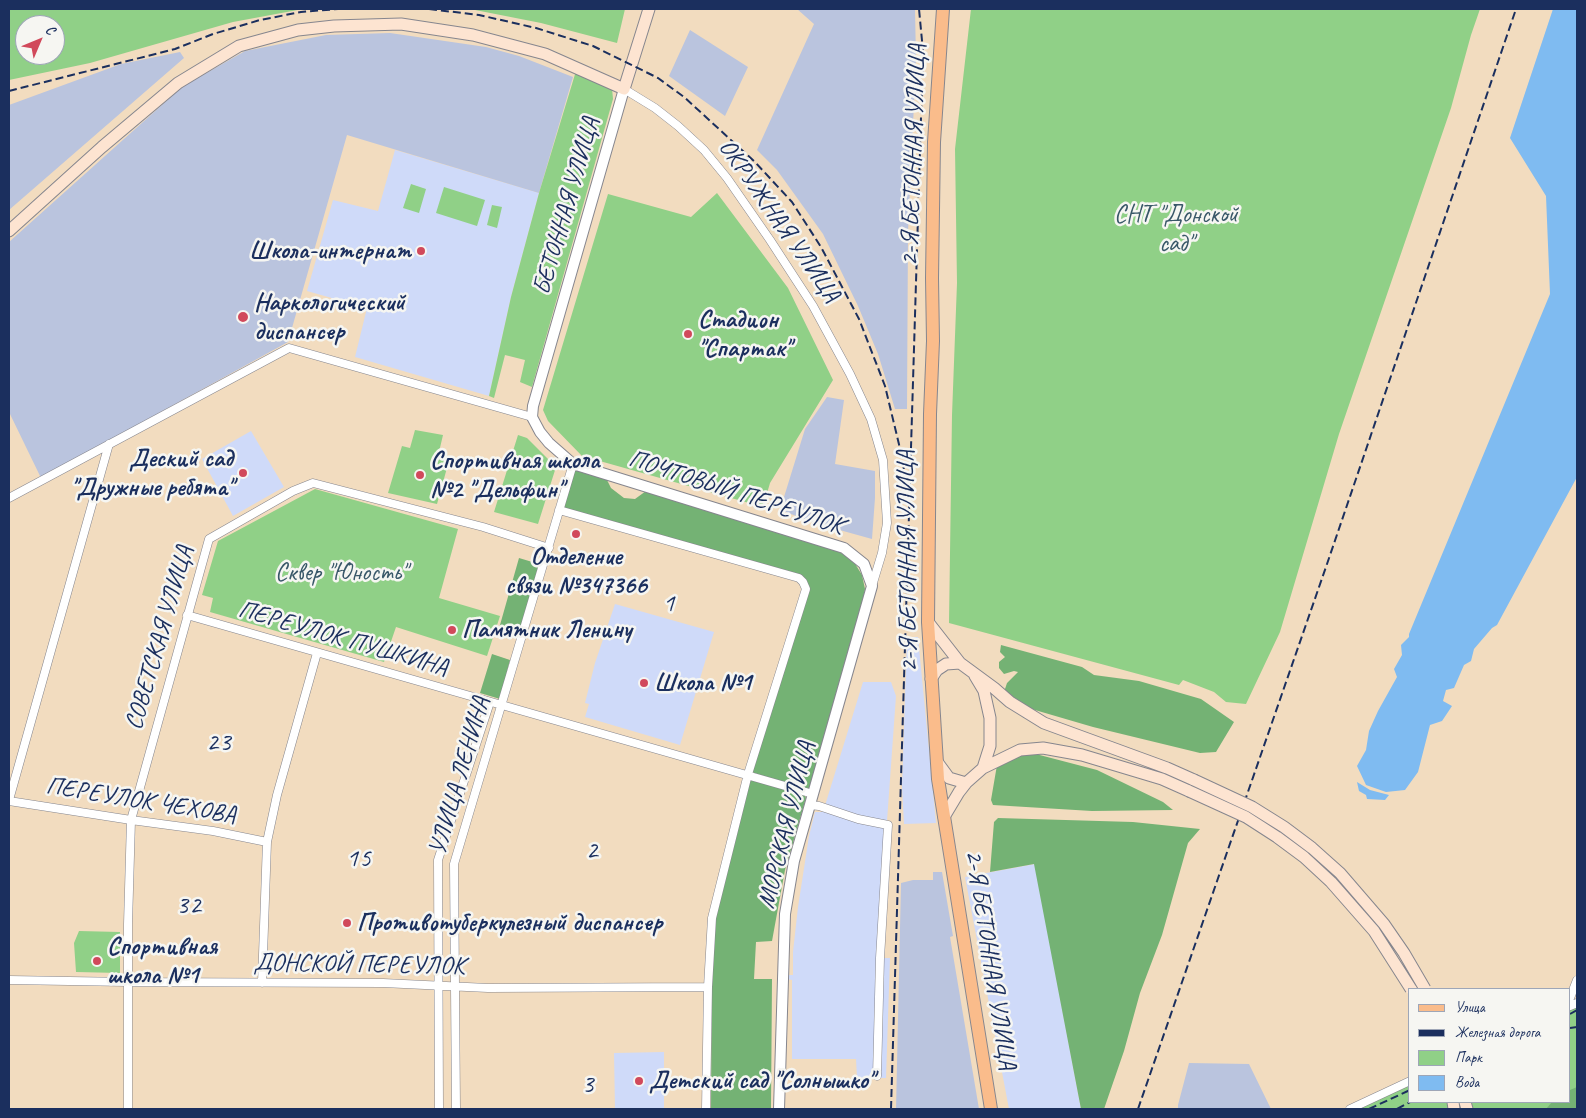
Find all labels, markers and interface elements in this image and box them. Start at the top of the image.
north arrow [15,15,65,65]
text: С [42,21,59,38]
street label: 2-Я БЕТОННАЯ УЛИЦА [895,43,933,267]
street label: БЕТОННАЯ УЛИЦА [527,114,607,298]
street label: ОКРУЖНАЯ УЛИЦА [712,134,846,308]
park label: СНТ "Донской сад" [1114,200,1238,259]
place label: Школа-интернат [249,236,411,266]
marker: Школа-интернат [415,245,427,257]
place label: Наркологический диспансер [254,288,405,347]
place label: Стадион "Спартак" [698,305,790,364]
marker: Наркологический диспансер [236,310,250,324]
marker: Стадион "Спартак" [682,328,694,340]
place label: Деский сад "Дружные ребята" [71,444,233,503]
street label: ПОЧТОВЫЙ ПЕРЕУЛОК [625,444,847,542]
place label: Спортивная школа №2 "Дельфин" [430,446,600,505]
street label: 2-Я БЕТОННАЯ УЛИЦА [891,450,925,672]
marker: Деский сад "Дружные ребята" [237,467,249,479]
marker: Спортивная школа №2 "Дельфин" [414,469,426,481]
marker: Отделение связи №347366 [570,528,582,540]
place label: Отделение связи №347366 [505,542,647,601]
street label: СОВЕТСКАЯ УЛИЦА [119,543,201,733]
park label: Сквер "Юность" [275,558,407,588]
district label: 1 [663,588,675,620]
street label: ПЕРЕУЛОК ПУШКИНА [235,595,451,683]
place label: Памятник Ленину [462,615,631,645]
marker: Памятник Ленину [446,624,458,636]
place label: Школа №1 [654,668,752,698]
marker: Школа №1 [638,677,650,689]
street label: УЛИЦА ЛЕНИНА [423,693,497,859]
district label: 23 [206,727,232,759]
street label: МОРСКАЯ УЛИЦА [752,739,822,911]
street label: ПЕРЕУЛОК ЧЕХОВА [44,771,238,831]
district label: 2 [586,835,598,867]
district label: 15 [346,843,372,875]
street label: 2-Я БЕТОННАЯ УЛИЦА [958,848,1022,1072]
district label: 32 [176,890,202,922]
place label: Противотуберкулезный диспансер [357,908,662,938]
marker: Противотуберкулезный диспансер [341,917,353,929]
place label: Спортивная школа №1 [107,932,217,991]
street label: ДОНСКОЙ ПЕРЕУЛОК [253,948,465,982]
marker: Спортивная школа №1 [91,955,103,967]
legend [1408,988,1571,1103]
text: Улица [1455,998,1485,1017]
text: Железная дорога [1455,1023,1540,1042]
text: Парк [1455,1048,1482,1067]
place label: Детский сад "Солнышко" [649,1066,874,1096]
district label: 3 [582,1069,594,1101]
text: Вода [1455,1073,1479,1092]
marker: Детский сад "Солнышко" [633,1075,645,1087]

